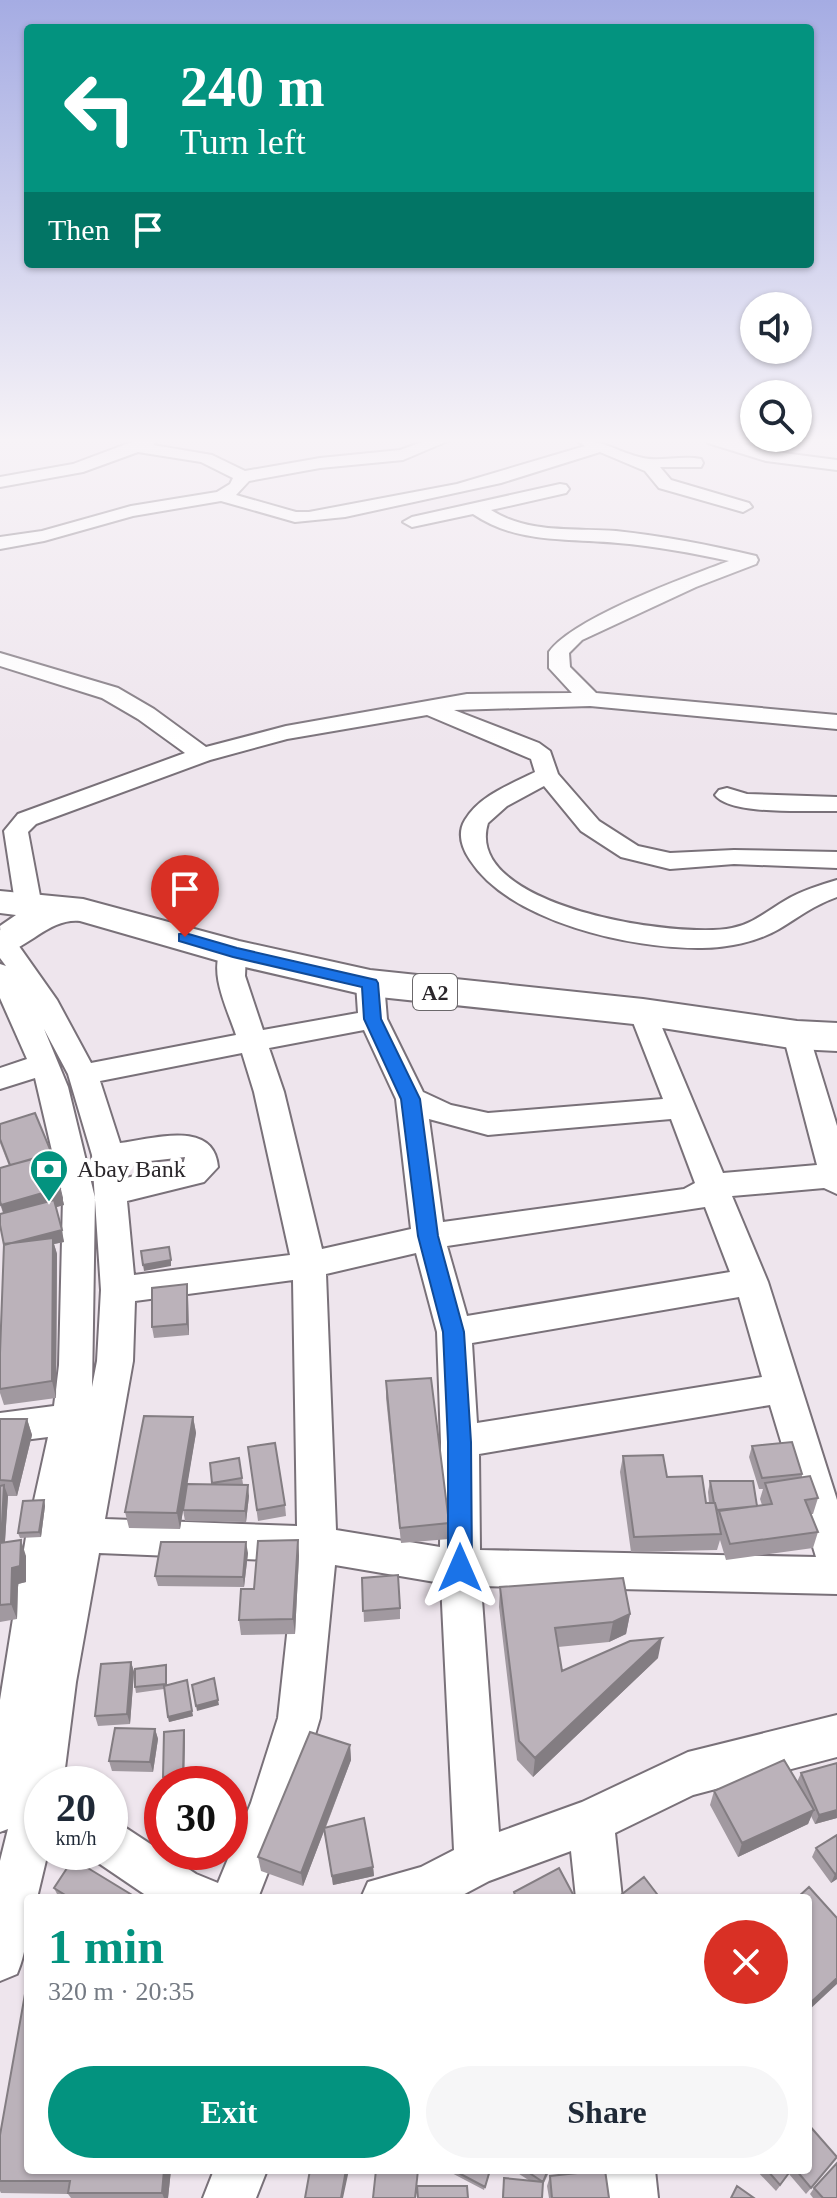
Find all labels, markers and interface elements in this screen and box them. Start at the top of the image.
icon: left [48,56,152,160]
text: 240 m [180,56,325,118]
text: Turn left [180,122,306,162]
icon: arrive [126,208,170,252]
text: Then [48,213,110,246]
map controls [740,292,812,452]
button: sound [740,292,812,364]
button: search [740,380,812,452]
pin [151,855,219,937]
icon: arrive [163,867,207,911]
road number: A2 [413,974,457,1010]
bank icon: Abay Bank [28,1148,70,1203]
place label: Abay Bank [77,1156,186,1182]
position arrow [418,1526,502,1610]
speed limit sign: 30 [144,1766,248,1870]
text: 20 [56,1785,96,1830]
text: km/h [55,1827,97,1849]
text: 1 min [48,1920,164,1973]
button: close [704,1920,788,2004]
text: 320 m · 20:35 [48,1977,195,2006]
button: Exit [48,2066,410,2158]
button: Share [426,2066,788,2158]

